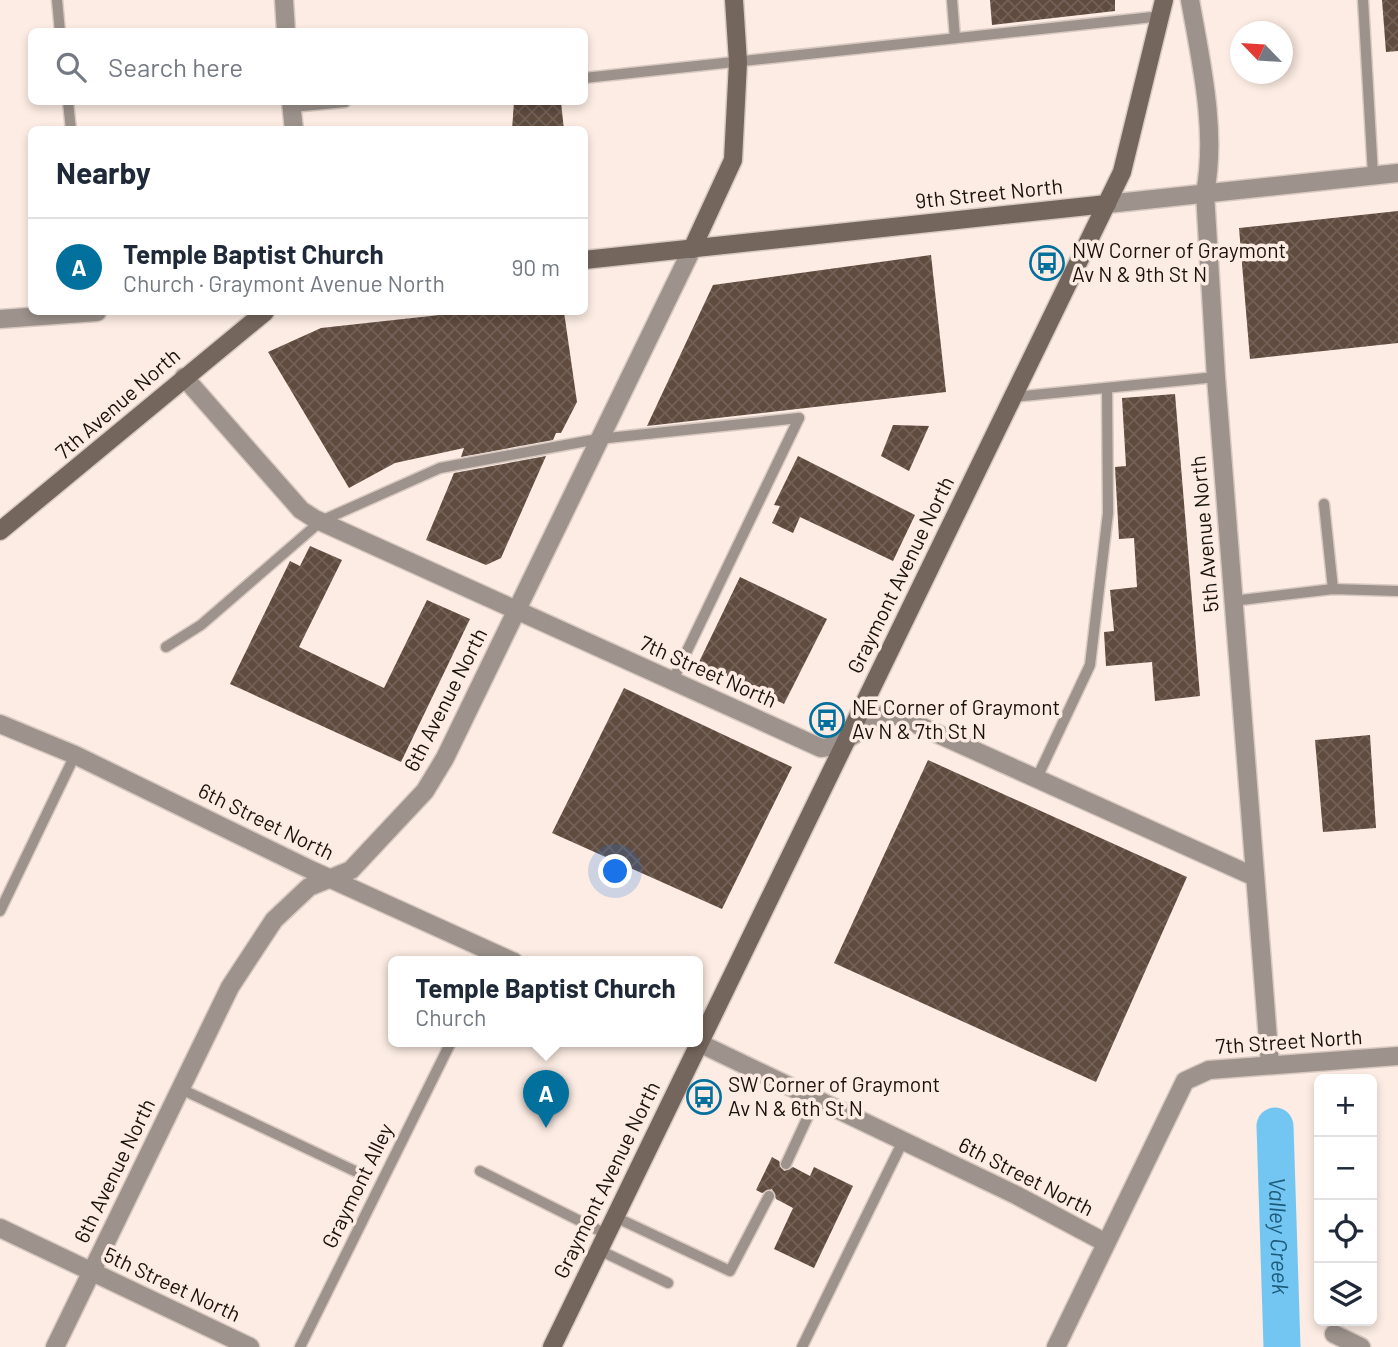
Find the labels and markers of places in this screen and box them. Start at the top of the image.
place label: NW Corner of Graymont Av N & 9th St N [1072,237,1286,286]
bus stop icon: NW Corner of Graymont Av N & 9th St N [1028,244,1066,282]
place label: NE Corner of Graymont Av N & 7th St N [852,694,1060,743]
bus stop icon: NE Corner of Graymont Av N & 7th St N [808,701,846,739]
pin: A [523,1070,569,1128]
place label: SW Corner of Graymont Av N & 6th St N [728,1071,940,1120]
bus stop icon: SW Corner of Graymont Av N & 6th St N [685,1078,723,1116]

